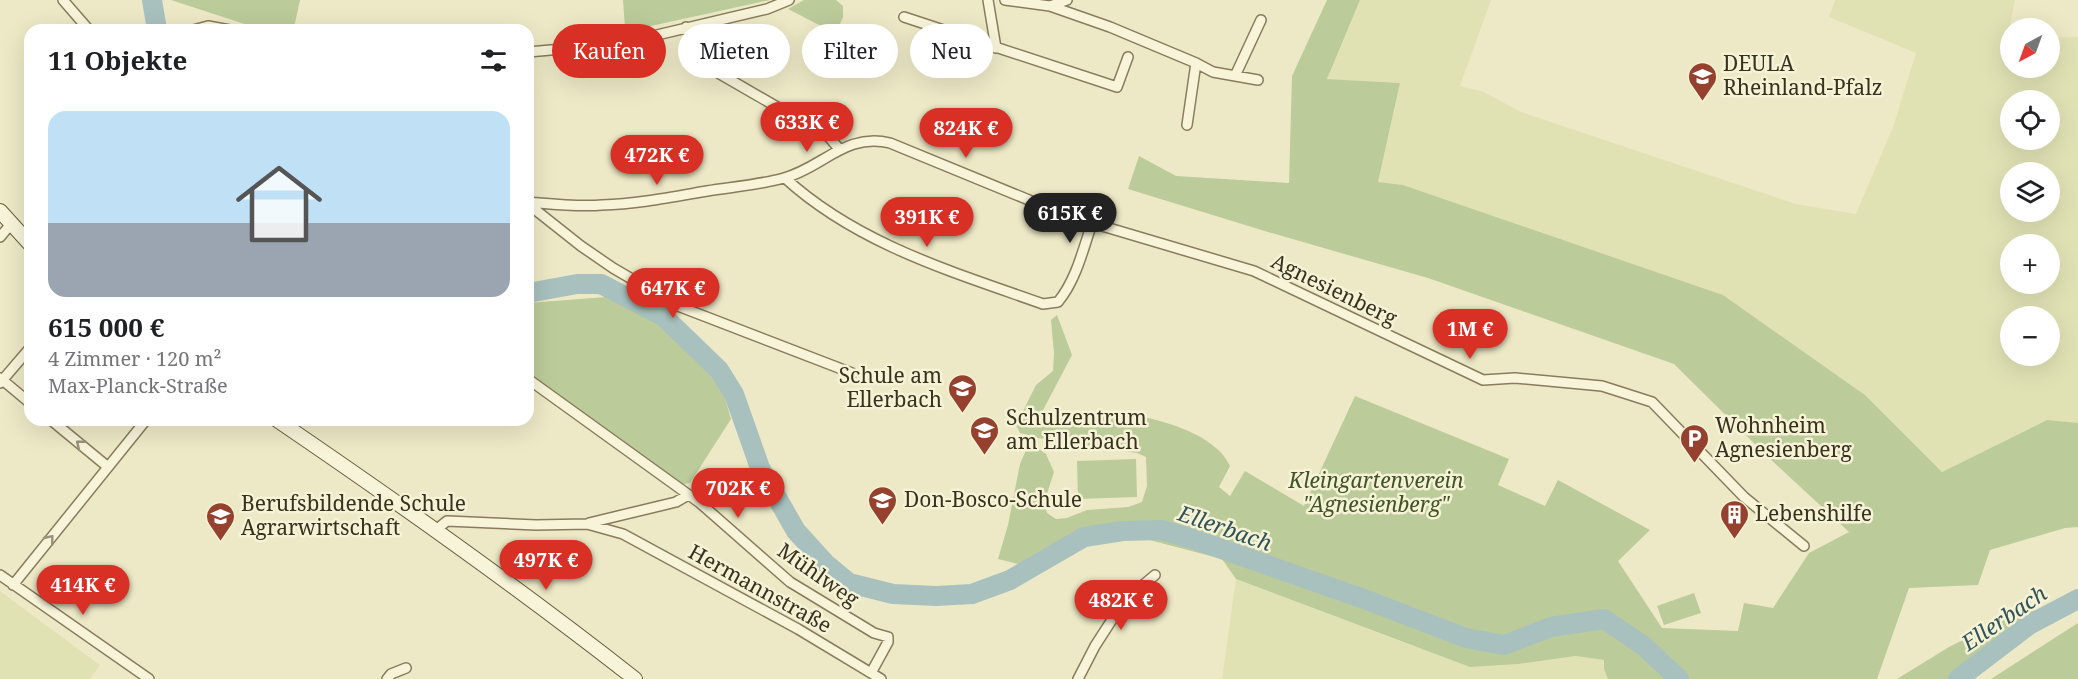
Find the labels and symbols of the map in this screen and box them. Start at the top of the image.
north arrow [2000,18,2060,78]
place label: DEULA Rheinland-Pfalz [1723,49,1882,101]
school or university icon: DEULA Rheinland-Pfalz [1686,60,1718,102]
pin: 633K € [758,102,856,153]
pin: 824K € [917,108,1015,159]
pin: 472K € [608,135,706,186]
pin: 615K € [1021,193,1119,244]
pin: 391K € [878,197,976,248]
street label: Agnesienberg [1267,247,1403,332]
pin: 647K € [624,268,722,319]
pin: 1M € [1434,309,1506,360]
place label: Schule am Ellerbach [839,361,942,413]
school or university icon: Schule am Ellerbach [947,372,979,414]
place label: Schulzentrum am Ellerbach [1006,403,1147,455]
place label: Wohnheim Agnesienberg [1715,411,1852,463]
school or university icon: Schulzentrum am Ellerbach [969,414,1001,456]
parking icon: Wohnheim Agnesienberg [1678,422,1710,464]
one-way arrow [75,440,86,451]
park label: Kleingartenverein "Agnesienberg" [1287,466,1464,518]
pin: 702K € [689,468,787,519]
school or university icon: Don-Bosco-Schule [867,484,899,526]
place label: Don-Bosco-Schule [904,485,1082,513]
place label: Berufsbildende Schule Agrarwirtschaft [241,489,466,541]
water label: Ellerbach [1174,497,1276,557]
building icon: Lebenshilfe [1718,498,1750,540]
place label: Lebenshilfe [1755,499,1872,527]
school or university icon: Berufsbildende Schule Agrarwirtschaft [204,500,236,542]
one-way arrow [43,535,54,546]
street label: Mühlweg [772,536,865,613]
street label: Hermannstraße [684,537,837,639]
pin: 497K € [497,540,595,591]
pin: 414K € [34,565,132,616]
water label: Ellerbach [1954,578,2052,657]
pin: 482K € [1072,580,1170,631]

